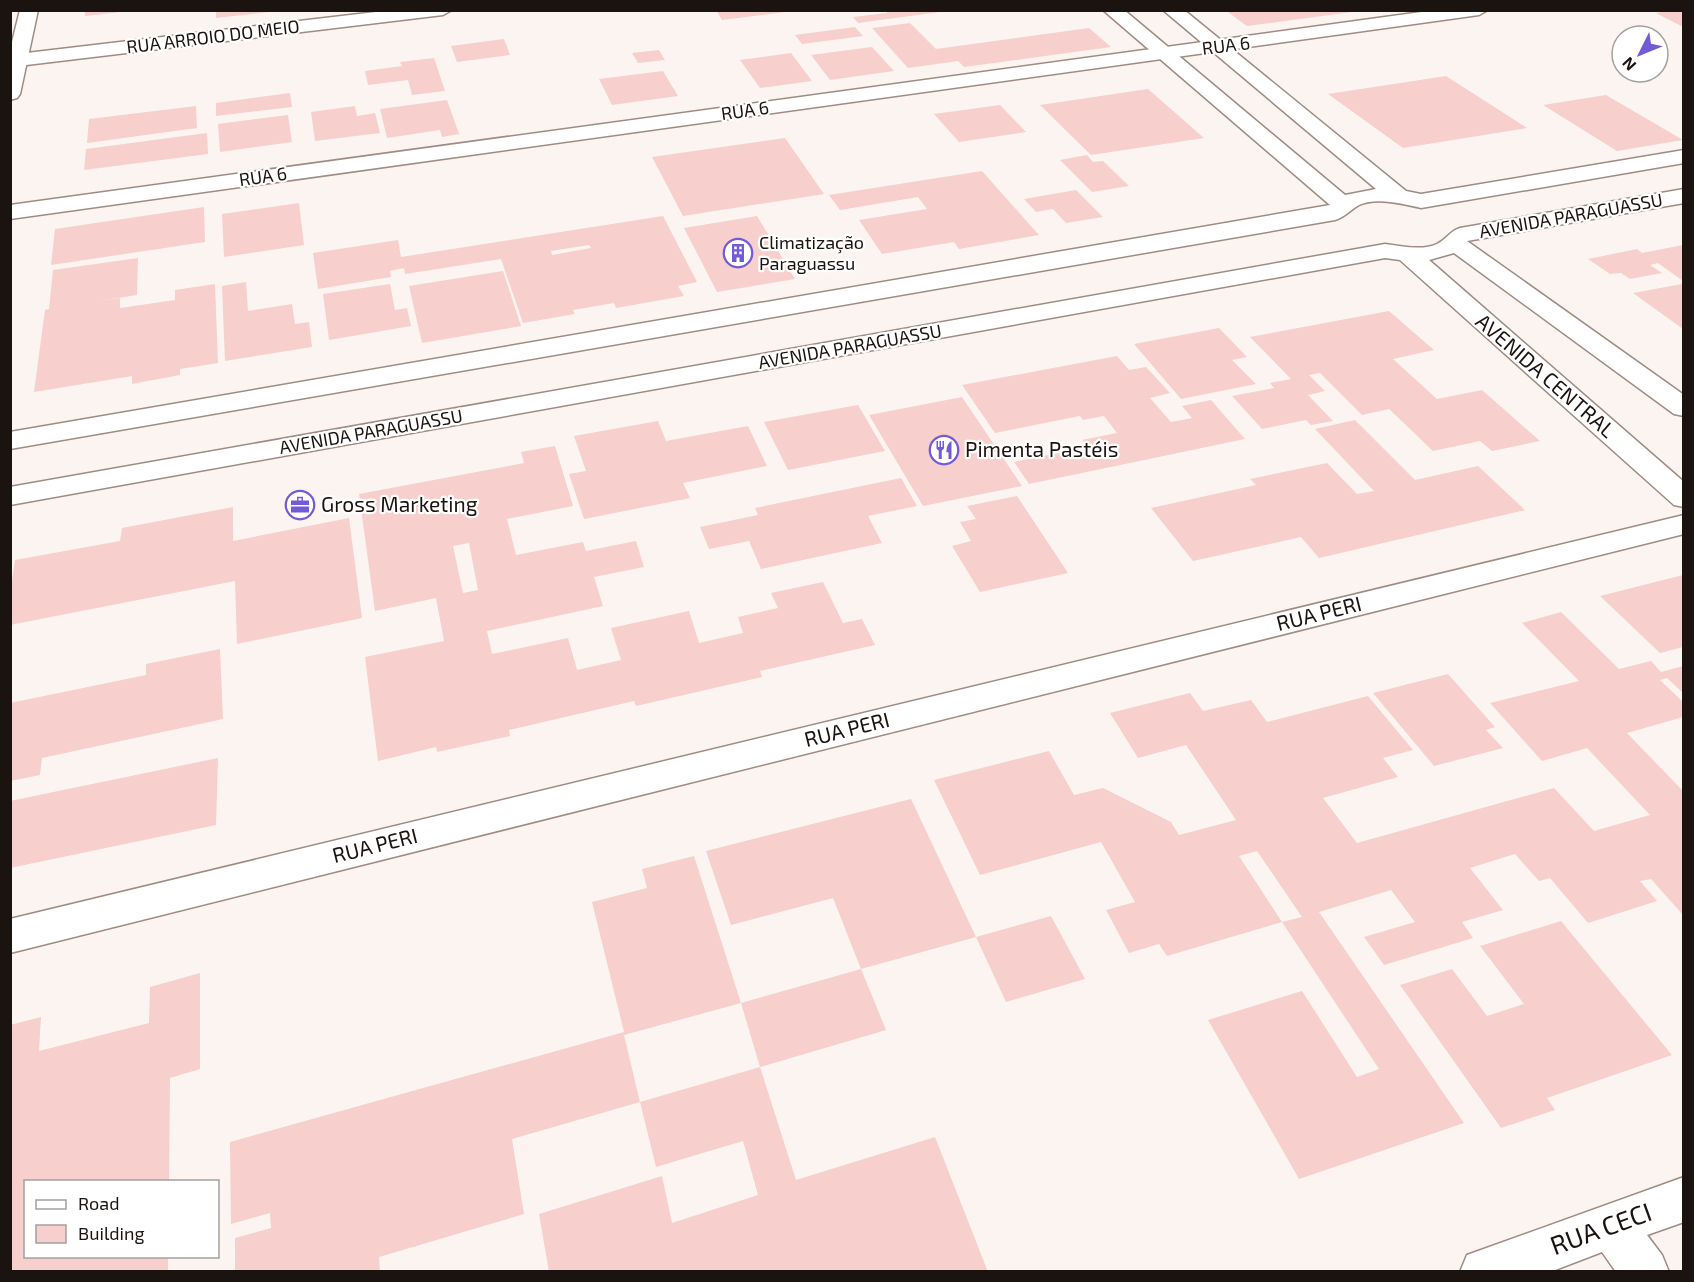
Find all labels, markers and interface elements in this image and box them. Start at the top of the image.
street label: RUA ARROIO DO MEIO [125,14,301,58]
north arrow [1610,24,1670,84]
street label: RUA 6 [1201,31,1251,59]
text: N [1618,54,1640,75]
street label: RUA 6 [720,96,770,124]
street label: RUA 6 [238,162,288,190]
street label: AVENIDA PARAGUASSU [1477,188,1664,242]
place label: Climatização Paraguassu [759,231,864,274]
building icon: Climatização Paraguassu [722,237,754,269]
street label: AVENIDA CENTRAL [1471,308,1621,442]
street label: AVENIDA PARAGUASSU [756,319,943,373]
street label: AVENIDA PARAGUASSU [277,404,464,458]
restaurant icon: Pimenta Pastéis [928,434,960,466]
place label: Pimenta Pastéis [965,436,1118,461]
office icon: Gross Marketing [284,489,316,521]
place label: Gross Marketing [321,491,478,516]
street label: RUA PERI [1274,590,1364,635]
street label: RUA PERI [802,706,892,751]
street label: RUA PERI [330,822,420,867]
legend [24,1180,219,1258]
text: Road [78,1192,119,1214]
street label: RUA CECI [1546,1195,1655,1260]
text: Building [78,1222,145,1244]

